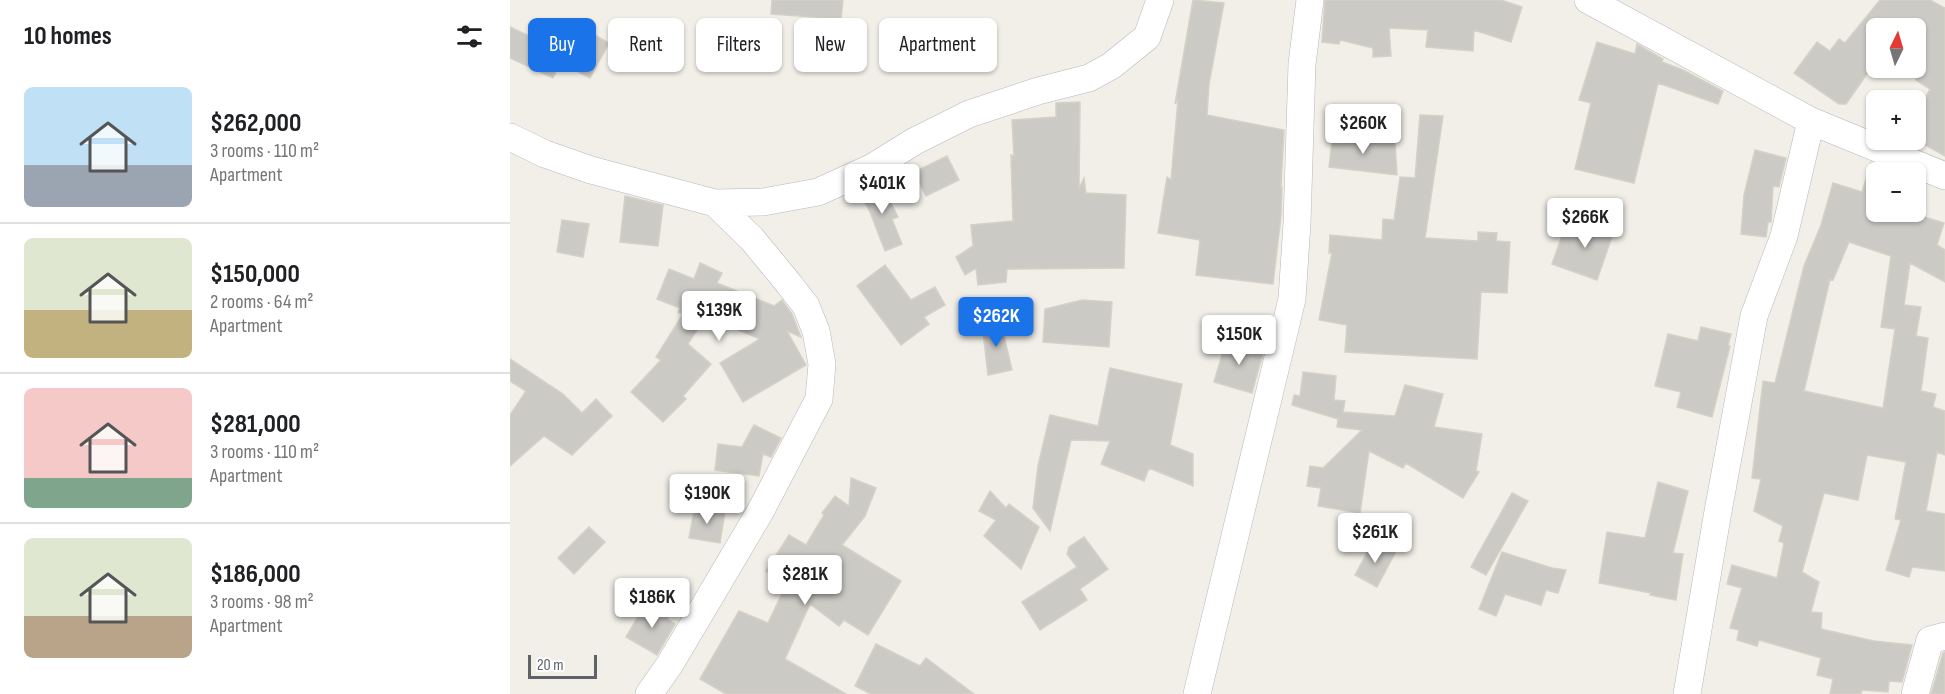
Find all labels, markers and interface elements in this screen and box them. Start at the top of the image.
chip: Buy [528,18,596,72]
chip: Rent [608,18,684,72]
chip: Filters [696,18,782,72]
chip: New [794,18,867,72]
chip: Apartment [879,18,997,72]
north arrow [1866,18,1926,78]
map controls [1866,18,1926,222]
icon: filters [453,20,486,53]
text: 10 homes [24,21,112,52]
button: + [1866,90,1926,150]
pin: $260K [1321,104,1405,155]
text: $262,000 [210,108,301,139]
icon: home [72,111,144,183]
text: $260K [1339,111,1387,135]
text: 3 rooms · 110 m² [210,139,319,163]
button: − [1866,162,1926,222]
text: Apartment [210,163,283,187]
pin: $401K [840,164,924,215]
text: $401K [859,171,905,195]
pin: $266K [1543,198,1627,249]
text: $266K [1561,205,1609,229]
text: $150,000 [210,259,300,290]
icon: home [72,262,144,334]
text: 2 rooms · 64 m² [210,290,314,314]
pin: $139K [677,291,761,342]
pin: $262K [954,297,1038,348]
text: $139K [696,298,742,322]
text: $262K [972,304,1020,328]
text: Apartment [210,314,283,338]
pin: $150K [1197,315,1281,366]
text: $150K [1216,322,1262,346]
text: $281,000 [210,409,301,440]
icon: home [72,412,144,484]
text: 3 rooms · 110 m² [210,440,319,464]
text: Apartment [210,464,283,488]
pin: $190K [665,474,749,525]
text: $190K [684,481,730,505]
pin: $261K [1333,513,1417,564]
text: $261K [1352,520,1398,544]
pin: $281K [763,555,847,606]
text: $186,000 [210,559,301,590]
icon: home [72,562,144,634]
text: $281K [782,562,828,586]
pin: $186K [610,578,694,629]
text: $186K [629,585,675,609]
text: 3 rooms · 98 m² [210,590,314,614]
text: Apartment [210,614,283,638]
scale bar [528,652,597,680]
text: 20 m [537,656,564,675]

